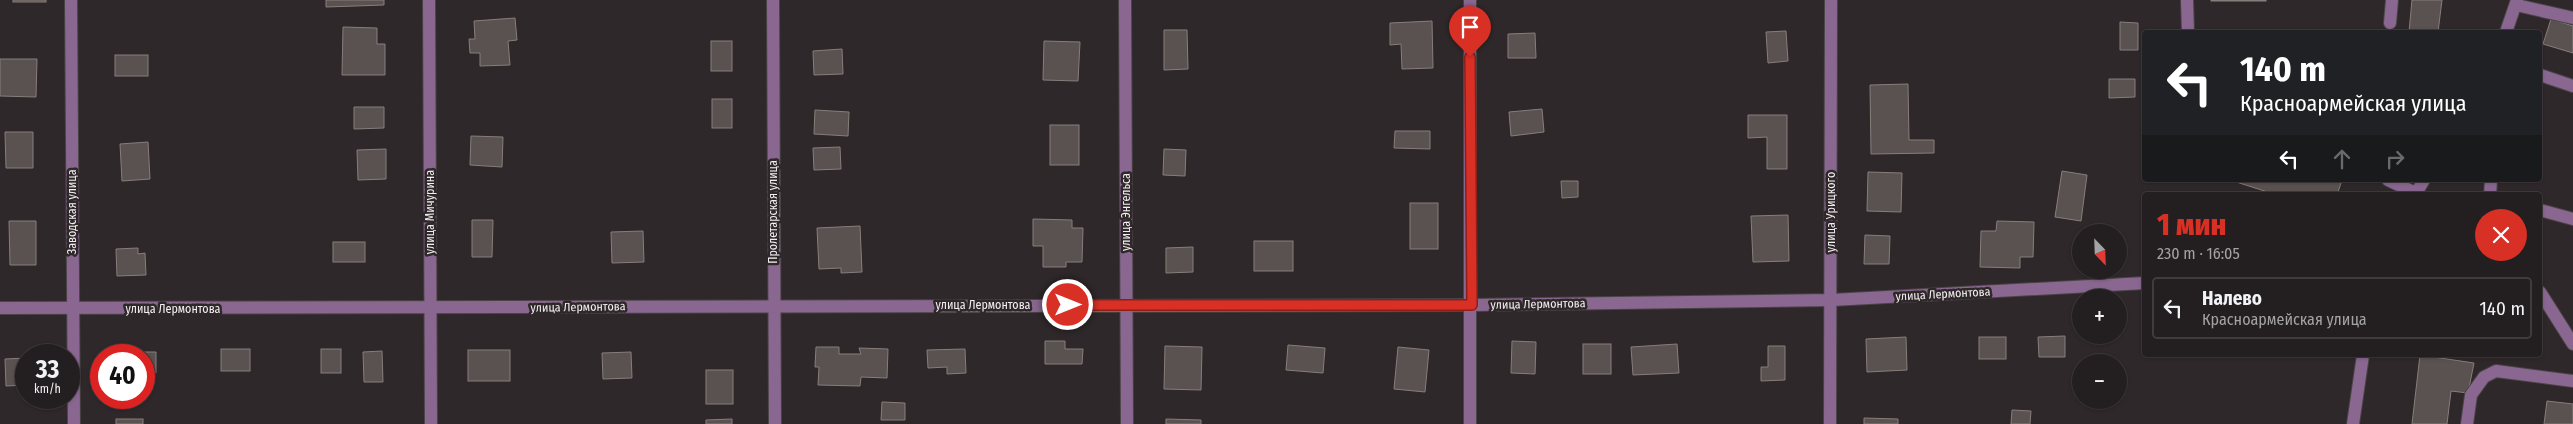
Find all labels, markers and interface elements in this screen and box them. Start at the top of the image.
pin [1449,6,1491,57]
icon: arrive [1456,13,1484,41]
text: 140 m [2240,48,2326,90]
icon: left [2157,50,2222,115]
text: Красноармейская улица [2240,90,2466,117]
icon: left [2275,145,2303,173]
icon: ahead [2328,145,2356,173]
icon: right [2381,145,2409,173]
street label: Пролетарская улица [766,160,780,264]
street label: Заводская улица [65,169,79,255]
street label: улица Мичурина [423,170,437,254]
street label: улица Урицкого [1824,172,1838,252]
street label: улица Энгельса [1119,173,1133,251]
text: 1 мин [2157,207,2226,243]
button: close [2475,209,2527,261]
north arrow [2072,224,2128,279]
map controls [2072,224,2127,409]
text: 230 m · 16:05 [2157,244,2240,263]
position arrow [1041,278,1093,330]
street label: улица Лермонтова [1895,285,1991,303]
text: Налево [2202,287,2262,310]
button: + [2072,289,2127,344]
icon: left [2159,294,2187,322]
street label: улица Лермонтова [1490,296,1586,312]
text: 140 m [2479,297,2525,320]
street label: улица Лермонтова [936,298,1031,312]
street label: улица Лермонтова [530,299,626,315]
street label: улица Лермонтова [126,302,221,316]
text: Красноармейская улица [2202,310,2367,329]
speed limit sign: 40 [90,344,155,409]
button: − [2072,354,2127,409]
text: 33 [36,355,59,385]
text: km/h [34,382,61,396]

